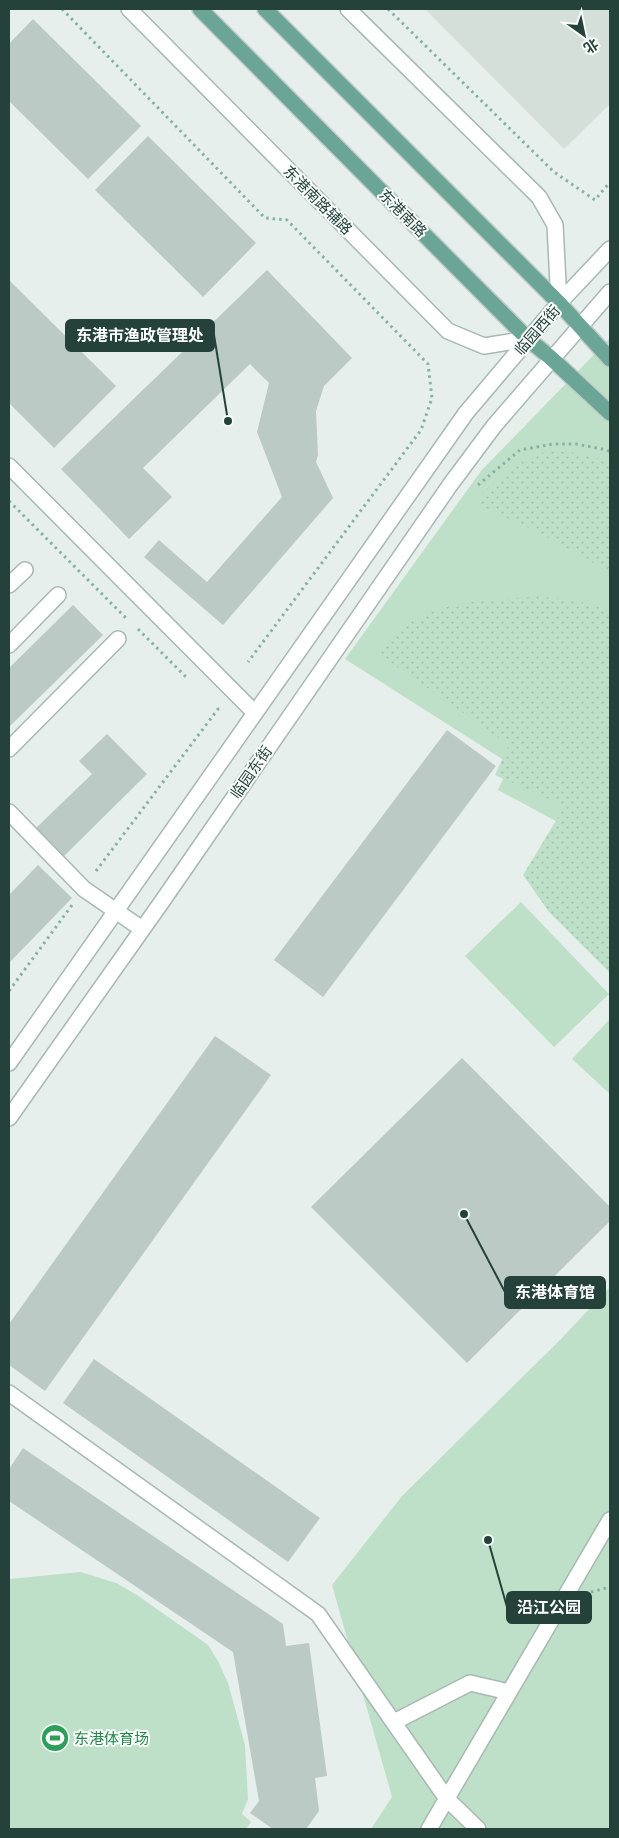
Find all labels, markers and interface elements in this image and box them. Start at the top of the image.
north arrow [559,10,609,60]
text: 北 [580,35,602,57]
street label: 东港南路辅路 [279,161,357,239]
street label: 东港南路 [374,184,432,242]
street label: 临园西街 [509,300,565,360]
callout: 东港市渔政管理处 [66,320,214,351]
text: 东港市渔政管理处 [76,324,204,346]
street label: 临园东街 [225,741,277,803]
callout: 东港体育馆 [505,1277,605,1308]
text: 东港体育馆 [515,1281,595,1303]
callout: 沿江公园 [507,1592,591,1623]
text: 沿江公园 [517,1596,581,1618]
sports icon: 东港体育场 [40,1723,70,1753]
place label: 东港体育场 [74,1728,149,1749]

